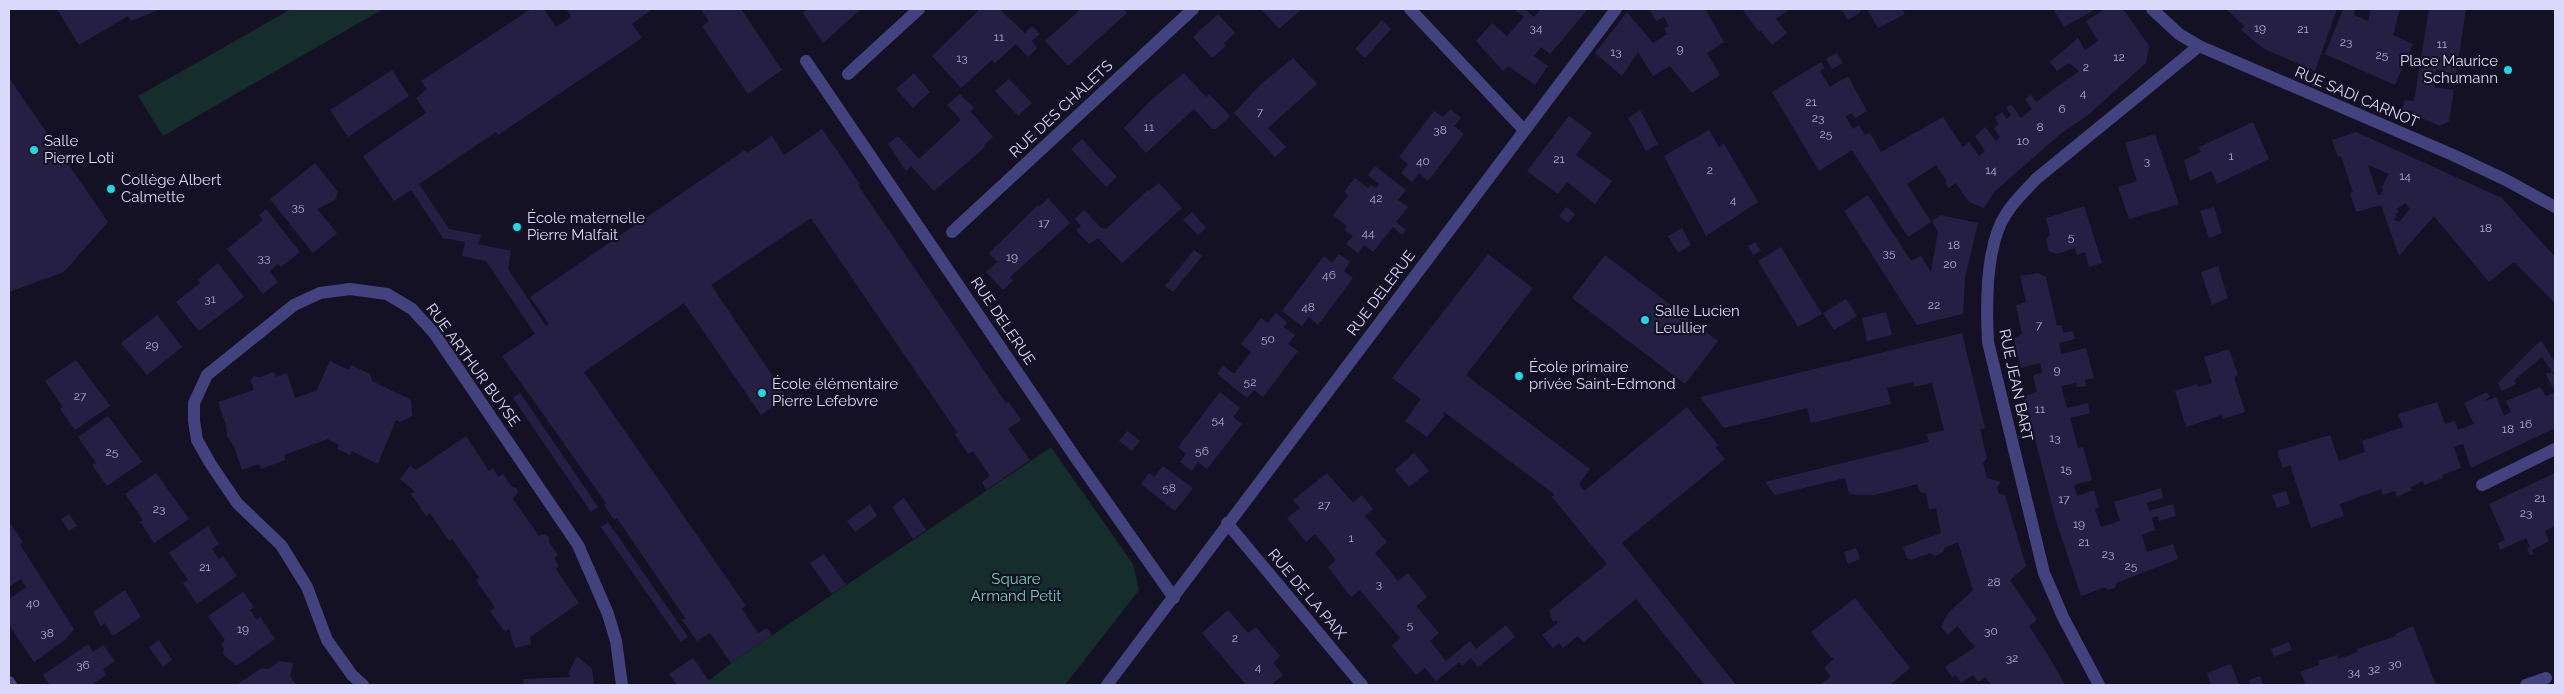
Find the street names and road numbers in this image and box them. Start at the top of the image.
street label: RUE DES CHALETS [1006,57,1116,161]
street label: RUE SADI CARNOT [2292,63,2422,131]
street label: RUE DELERUE [1343,247,1419,339]
street label: RUE DELERUE [967,274,1039,368]
street label: RUE ARTHUR BUYSE [422,300,524,430]
street label: RUE JEAN BART [1995,327,2037,443]
street label: RUE DE LA PAIX [1264,545,1350,643]

